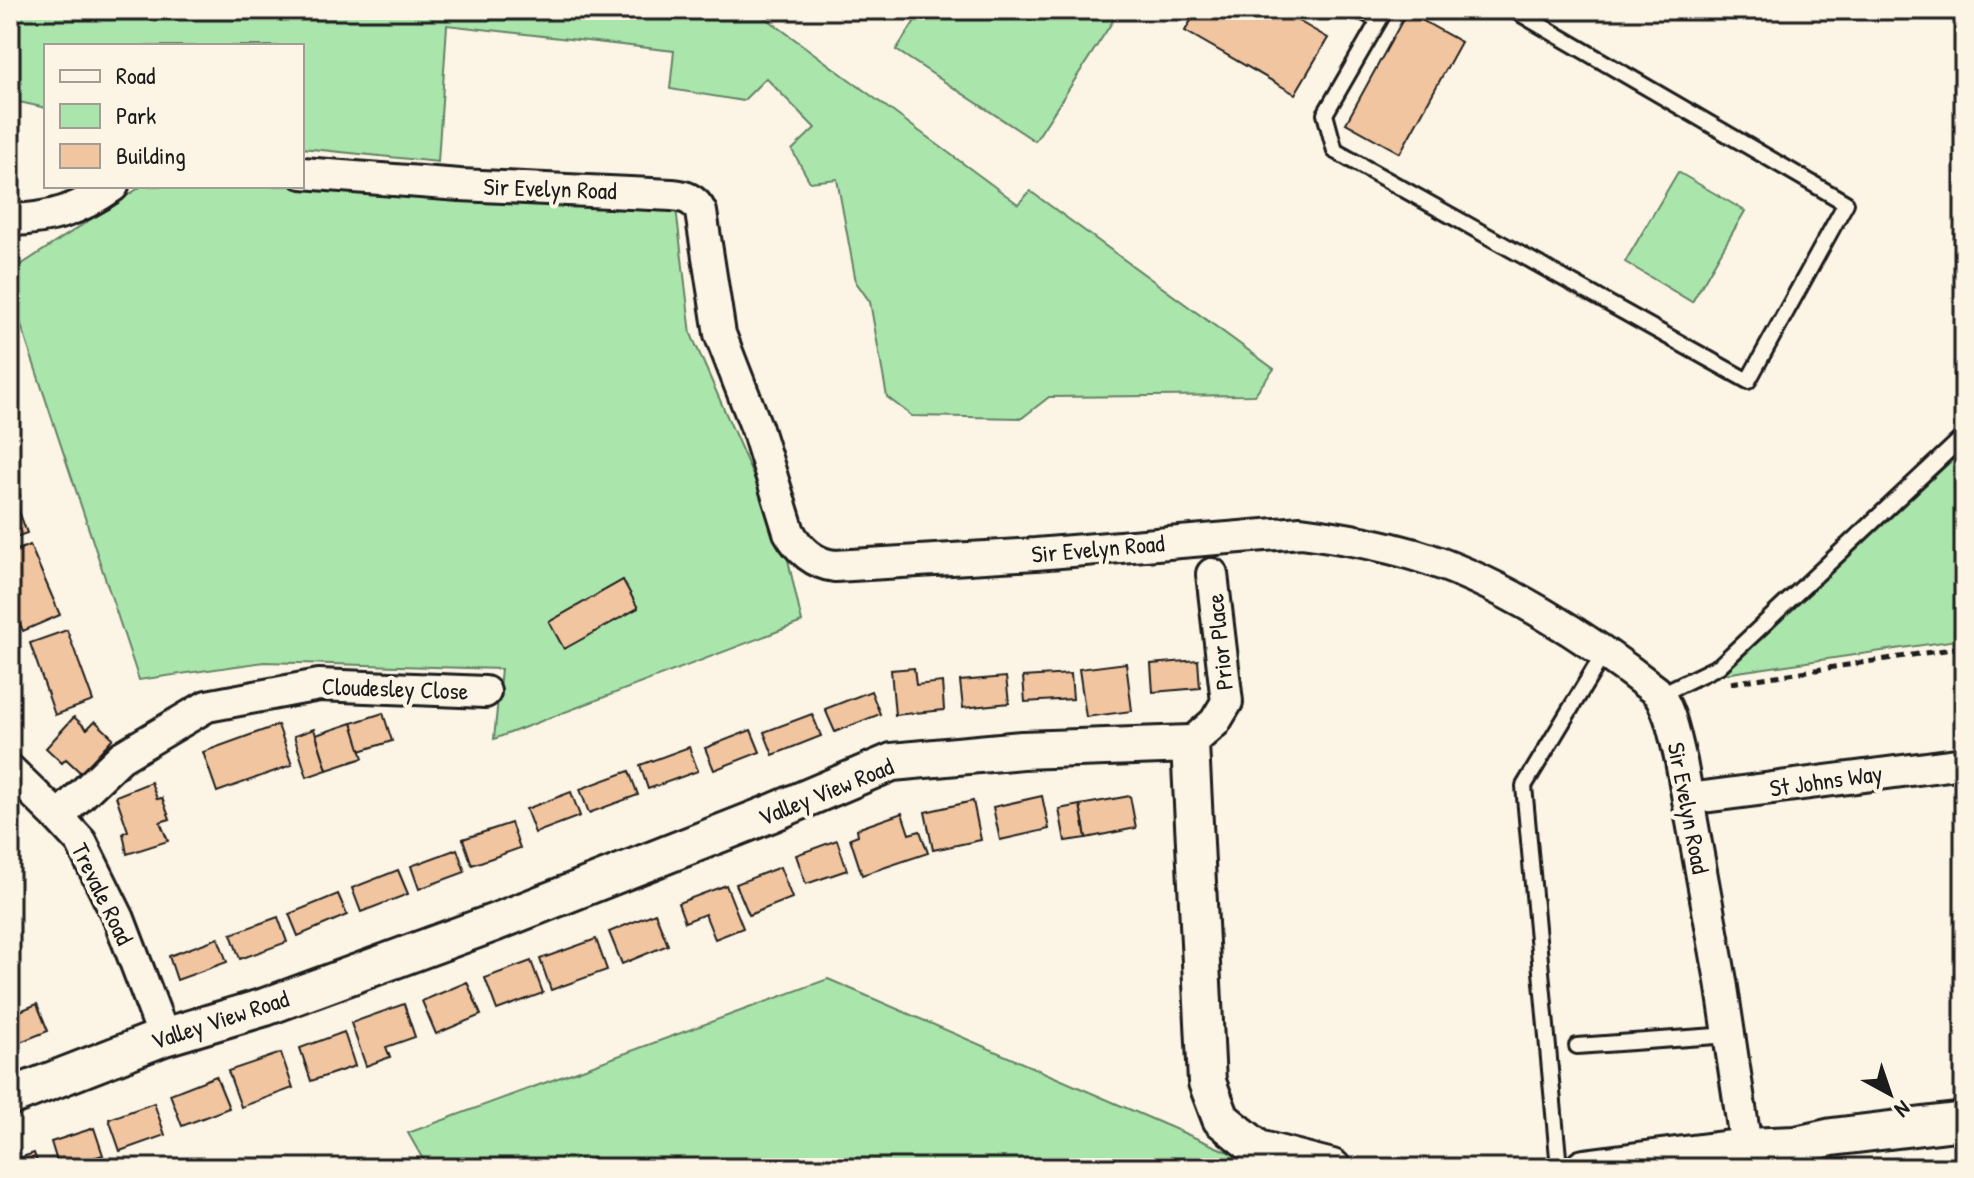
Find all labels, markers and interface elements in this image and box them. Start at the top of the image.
legend [44,44,304,188]
text: Road [116,59,155,91]
text: Park [116,99,156,131]
text: Building [116,139,186,171]
street label: Sir Evelyn Road [483,170,617,206]
street label: Sir Evelyn Road [1030,526,1166,570]
street label: Prior Place [1198,592,1240,692]
street label: Cloudesley Close [321,669,469,707]
street label: Sir Evelyn Road [1661,739,1717,876]
street label: Valley View Road [753,749,898,833]
street label: St Johns Way [1767,756,1884,804]
street label: Trevale Road [64,837,141,950]
street label: Valley View Road [147,982,293,1056]
north arrow [1850,1054,1930,1134]
text: N [1889,1094,1917,1125]

